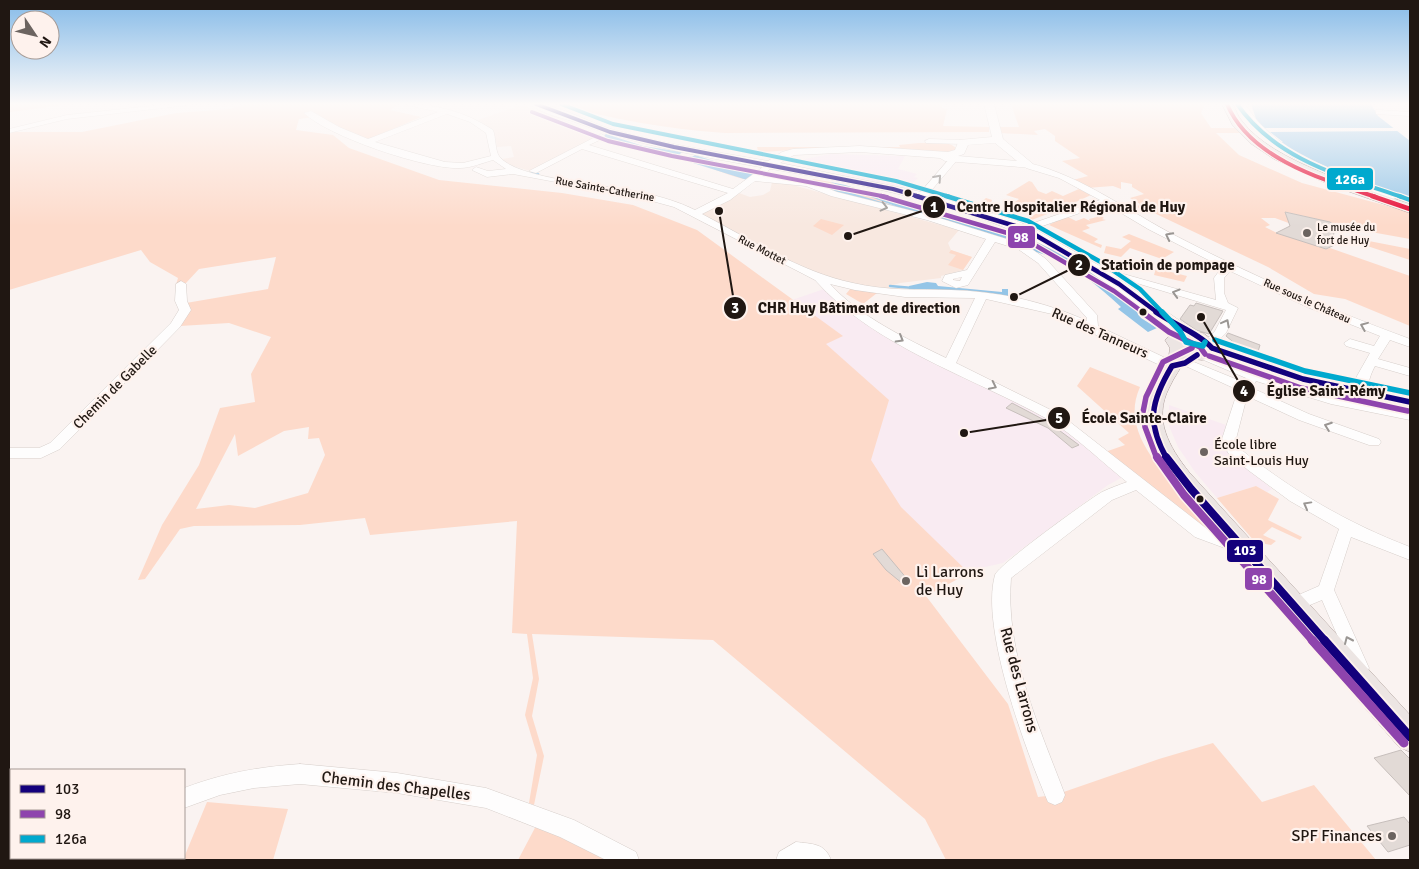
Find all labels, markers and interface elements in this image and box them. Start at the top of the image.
north arrow [10,10,60,60]
text: N [35,33,55,51]
line badge: 126a [1326,167,1374,191]
text: 126a [1335,171,1365,188]
street label: Rue Sainte-Catherine [555,174,655,204]
one-way arrow [932,174,941,183]
unlabelled marker [903,188,913,198]
callout: Centre Hospitalier Régional de Huy [922,192,1195,222]
text: 1 [930,198,938,216]
text: Centre Hospitalier Régional de Huy [957,198,1186,216]
one-way arrow [880,201,889,212]
place label: Le musée du fort de Huy [1317,221,1375,247]
line badge: 98 [1007,225,1036,249]
marker: Le musée du fort de Huy [1301,227,1313,239]
text: 98 [1013,229,1029,246]
street label: Rue Mottet [736,232,788,268]
one-way arrow [1165,232,1174,242]
callout: Statioin de pompage [1066,250,1245,280]
text: 2 [1075,256,1083,274]
text: Statioin de pompage [1101,256,1235,274]
street label: Rue sous le Château [1261,276,1353,326]
one-way arrow [1172,288,1181,299]
callout: CHR Huy Bâtiment de direction [723,293,970,323]
text: 3 [731,299,739,317]
text: CHR Huy Bâtiment de direction [758,299,960,317]
street label: Rue des Tanneurs [1049,304,1151,362]
unlabelled marker [1138,307,1148,317]
one-way arrow [1219,320,1229,329]
one-way arrow [1361,322,1369,332]
one-way arrow [894,332,903,342]
street label: Chemin de Gabelle [70,342,160,432]
callout: Église Saint-Rémy [1232,376,1395,406]
one-way arrow [988,380,997,390]
text: Église Saint-Rémy [1267,381,1386,400]
text: 4 [1240,382,1248,400]
callout: École Sainte-Claire [1046,403,1217,433]
text: École Sainte-Claire [1081,408,1207,427]
text: 5 [1055,409,1063,427]
one-way arrow [1324,422,1333,432]
place label: École libre Saint-Louis Huy [1214,436,1309,469]
marker: École libre Saint-Louis Huy [1198,446,1210,458]
unlabelled marker [1195,494,1205,504]
one-way arrow [1304,501,1313,511]
line badge: 103 [1226,539,1264,563]
text: 103 [1234,542,1256,559]
place label: Li Larrons de Huy [916,562,984,600]
line badge: 98 [1244,567,1273,591]
text: 98 [1251,571,1267,588]
marker: Li Larrons de Huy [900,575,912,587]
street label: Rue des Larrons [995,625,1043,735]
one-way arrow [1343,636,1354,645]
street label: Chemin des Chapelles [320,767,472,805]
legend [10,769,185,859]
text: 103 [55,780,79,798]
text: 98 [55,805,71,823]
place label: SPF Finances [1291,826,1382,846]
text: 126a [55,830,87,848]
marker: SPF Finances [1386,830,1398,842]

